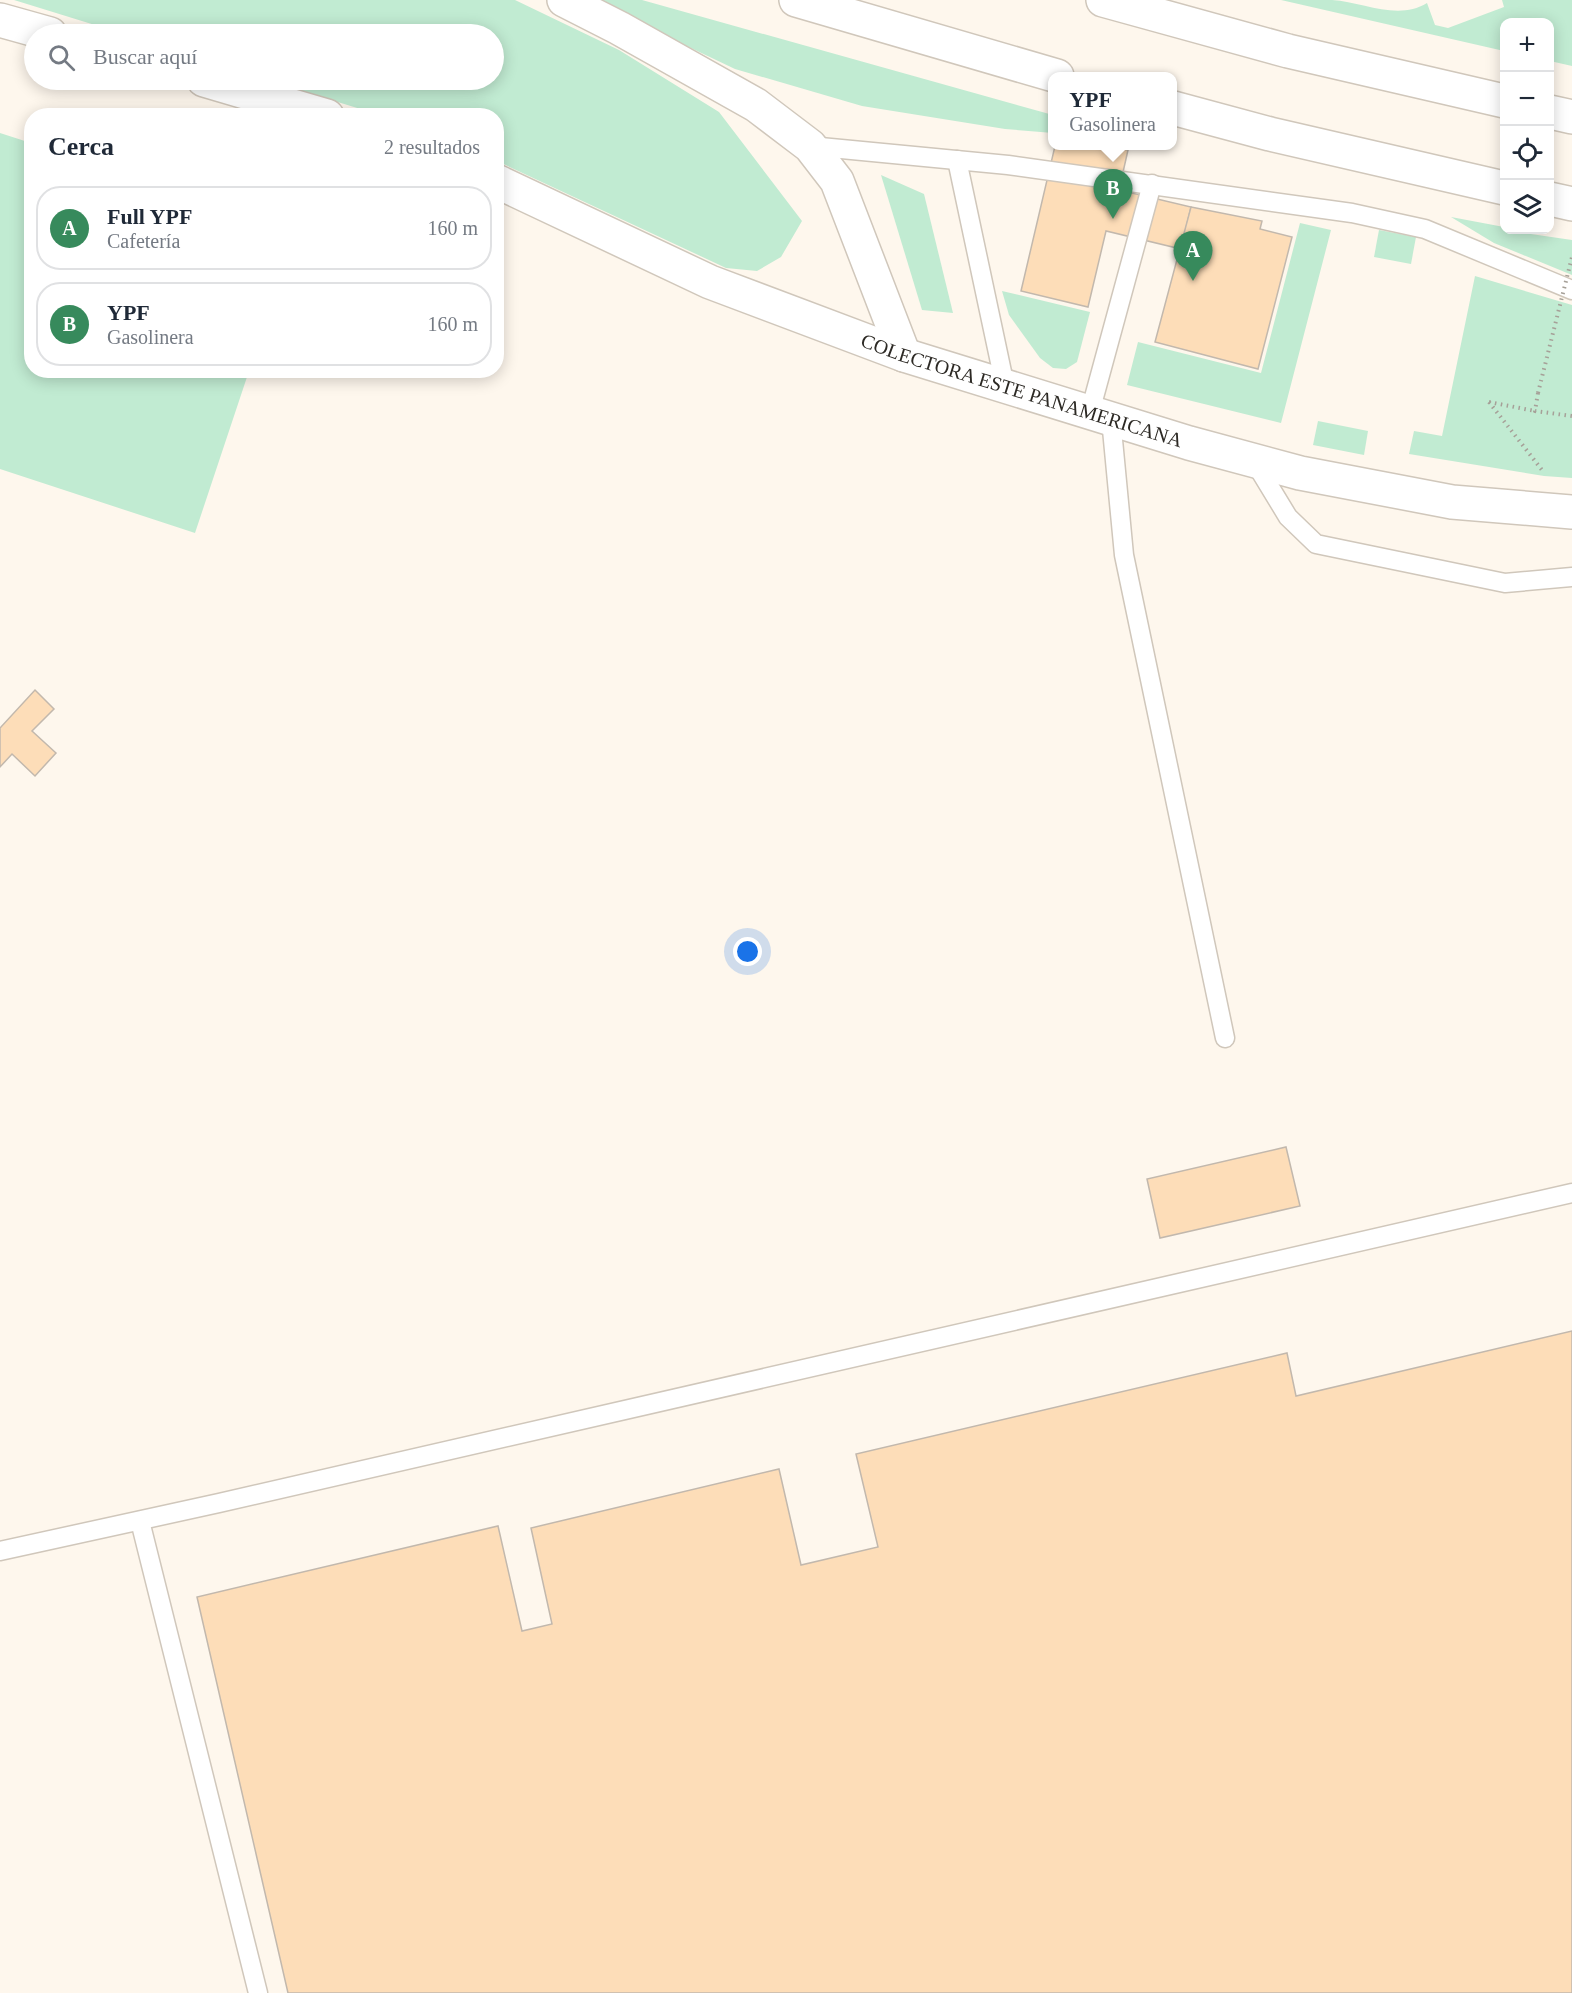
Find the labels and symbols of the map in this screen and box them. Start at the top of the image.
pin: B [1094,170,1132,219]
pin: A [1174,232,1212,281]
street label: COLECTORA ESTE PANAMERICANA [858,329,1186,452]
your location [733,937,762,966]

